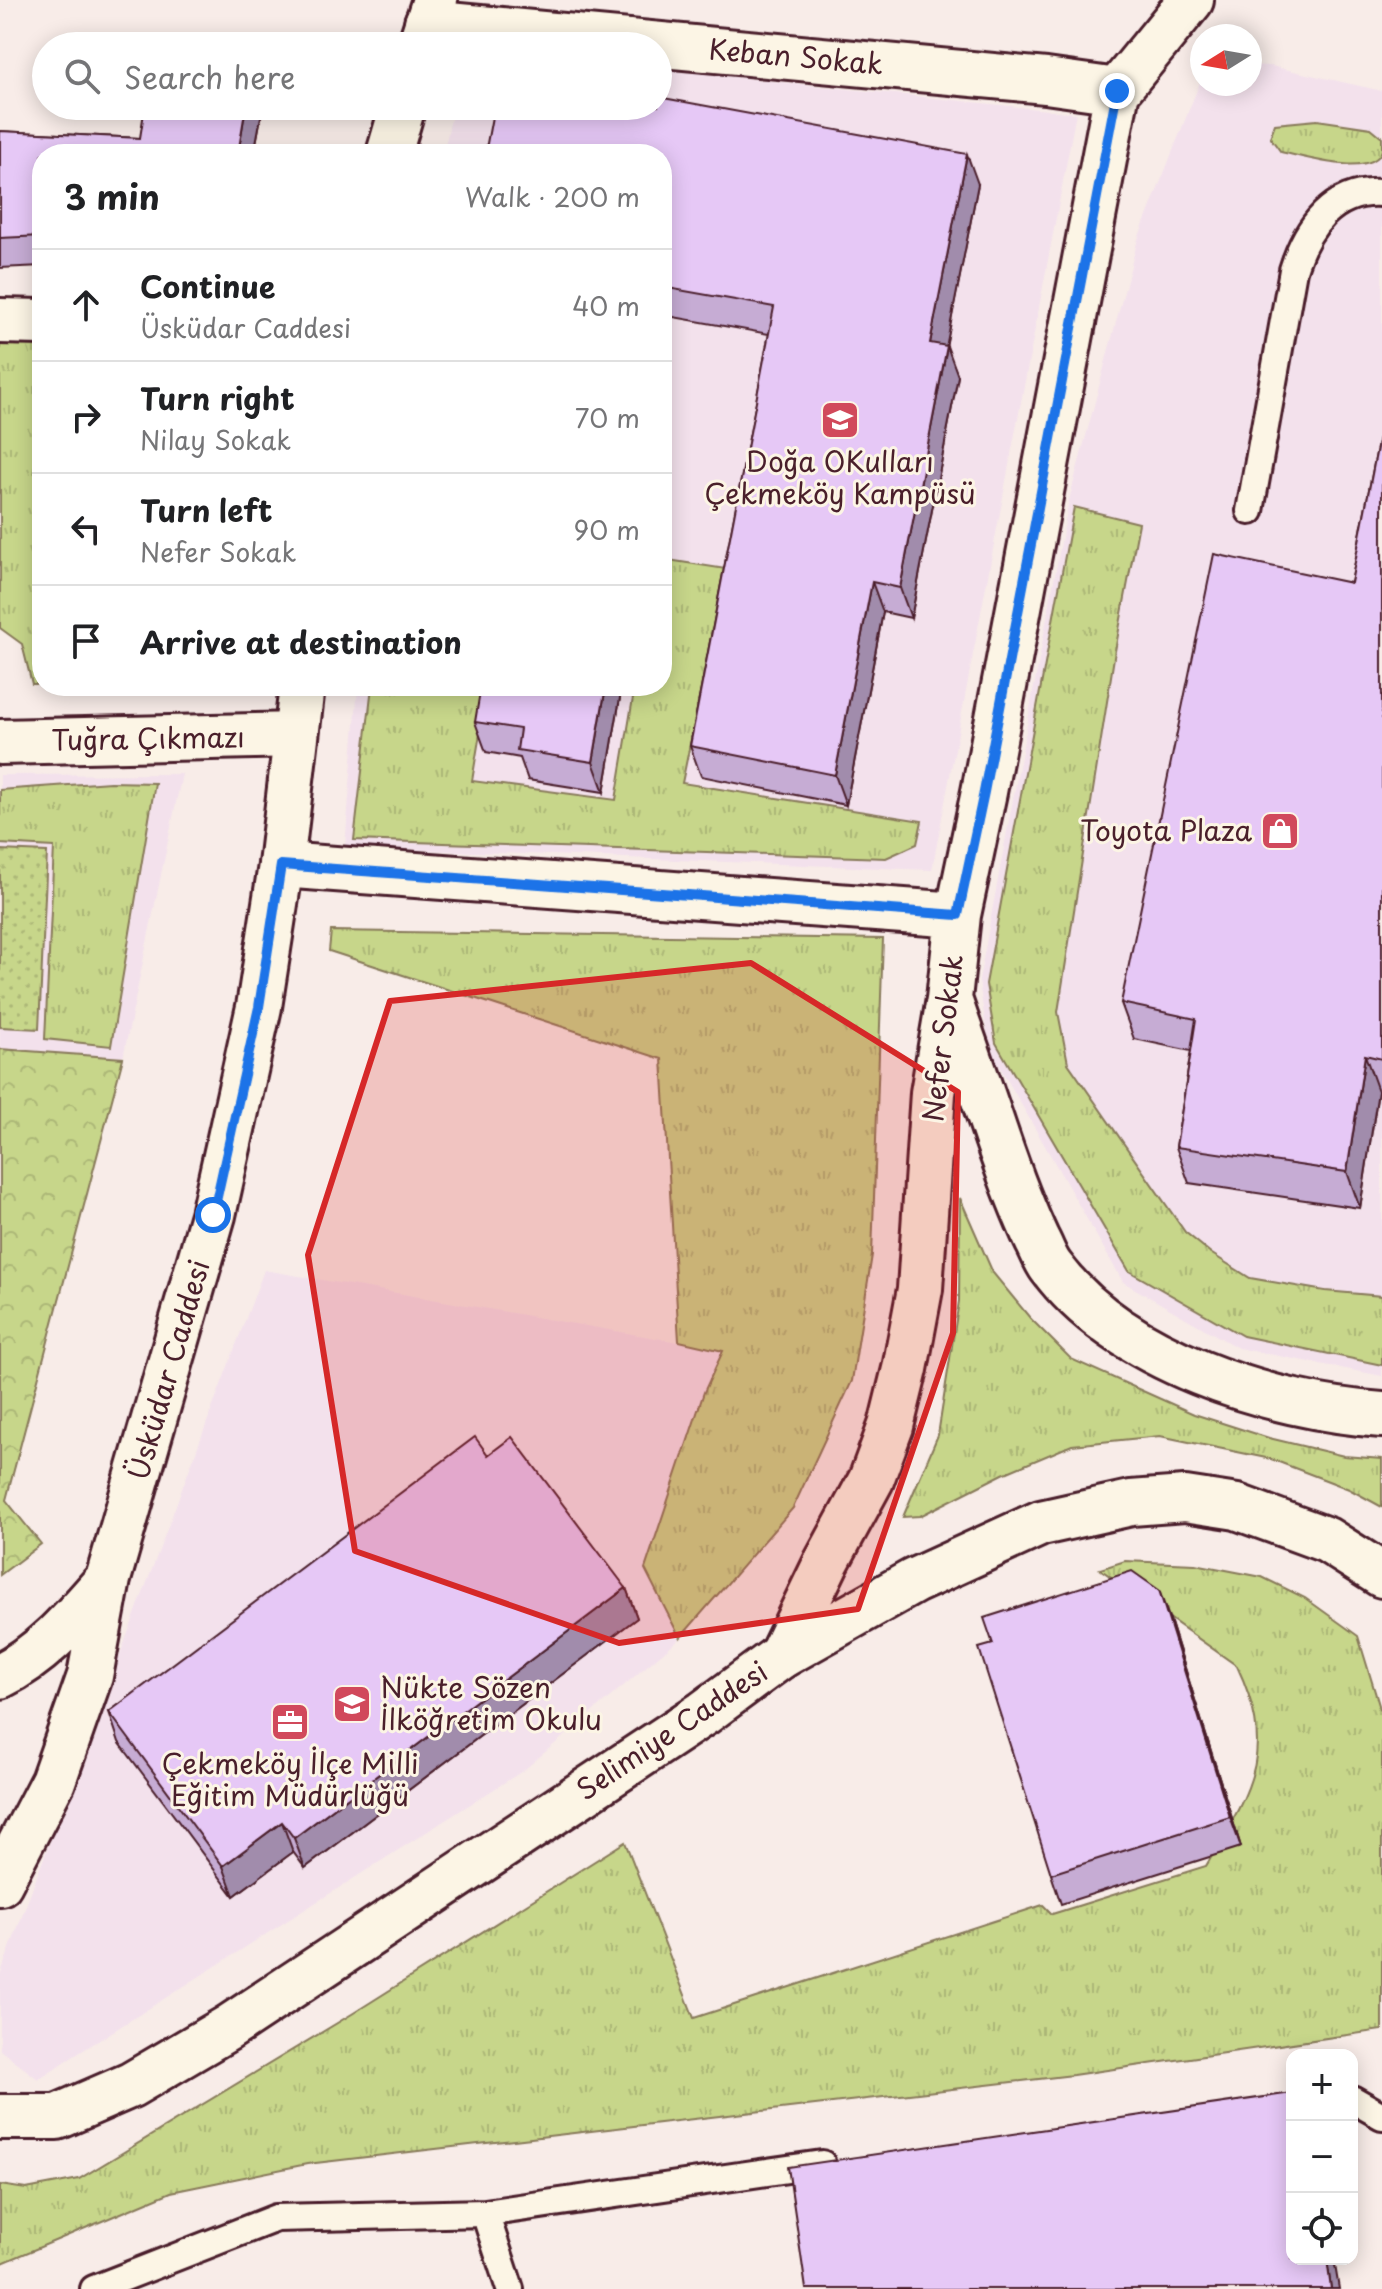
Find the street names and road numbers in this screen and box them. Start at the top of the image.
street label: Keban Sokak [707,26,885,85]
street label: Tuğra Çıkmazı [51,714,245,761]
street label: Nefer Sokak [910,952,973,1124]
street label: Üsküdar Caddesi [116,1254,220,1485]
street label: Selimiye Caddesi [567,1650,776,1810]

